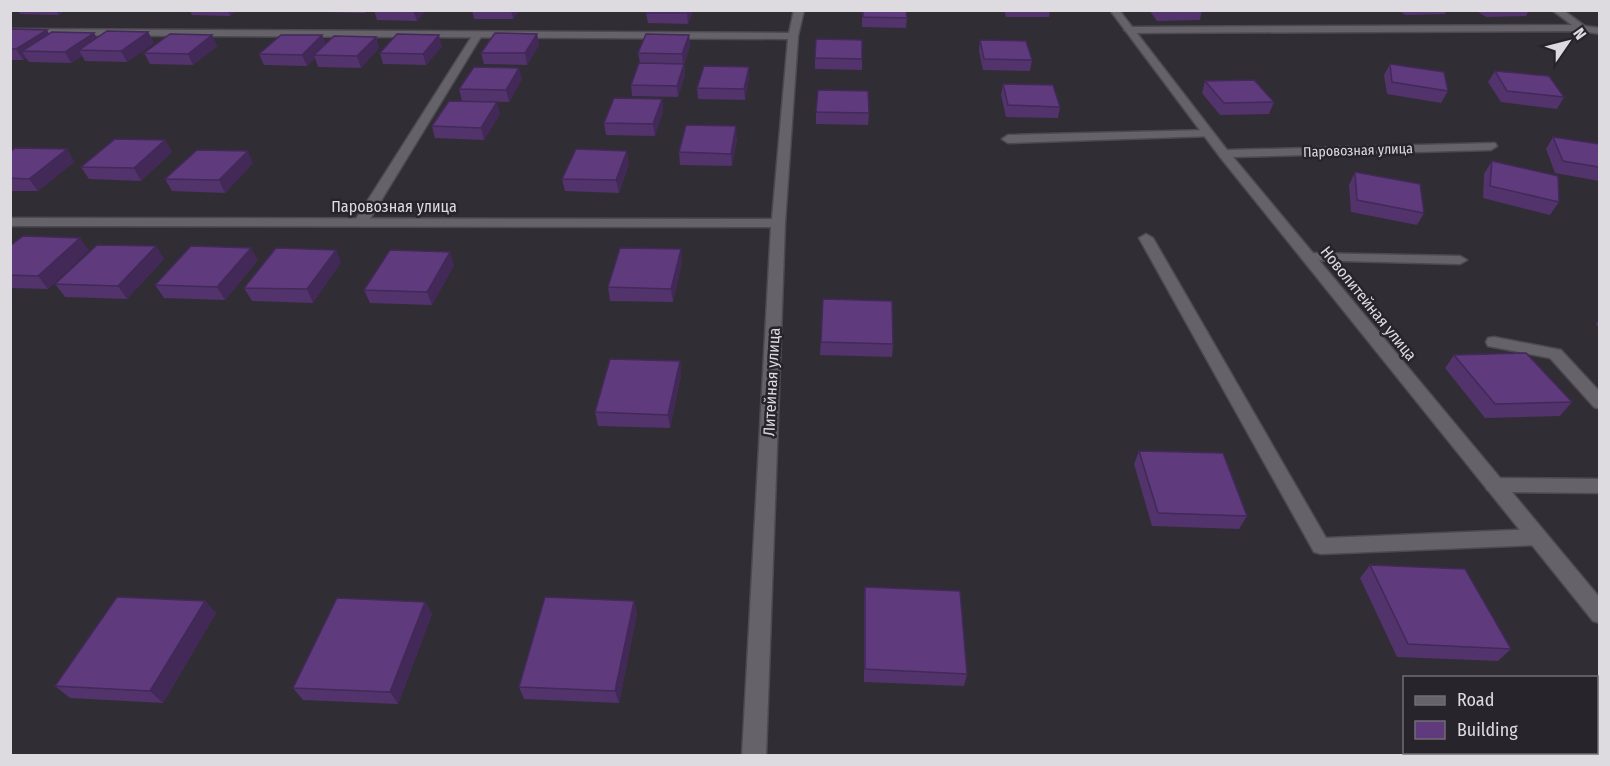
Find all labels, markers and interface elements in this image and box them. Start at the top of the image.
north arrow [1538,12,1598,72]
text: N [1569,24,1590,43]
street label: Паровозная улица [1303,140,1413,161]
street label: Паровозная улица [331,197,457,216]
street label: Новолитейная улица [1317,242,1421,365]
street label: Литейная улица [759,327,784,437]
legend [1403,676,1598,754]
text: Road [1457,689,1494,711]
text: Building [1457,719,1518,741]

